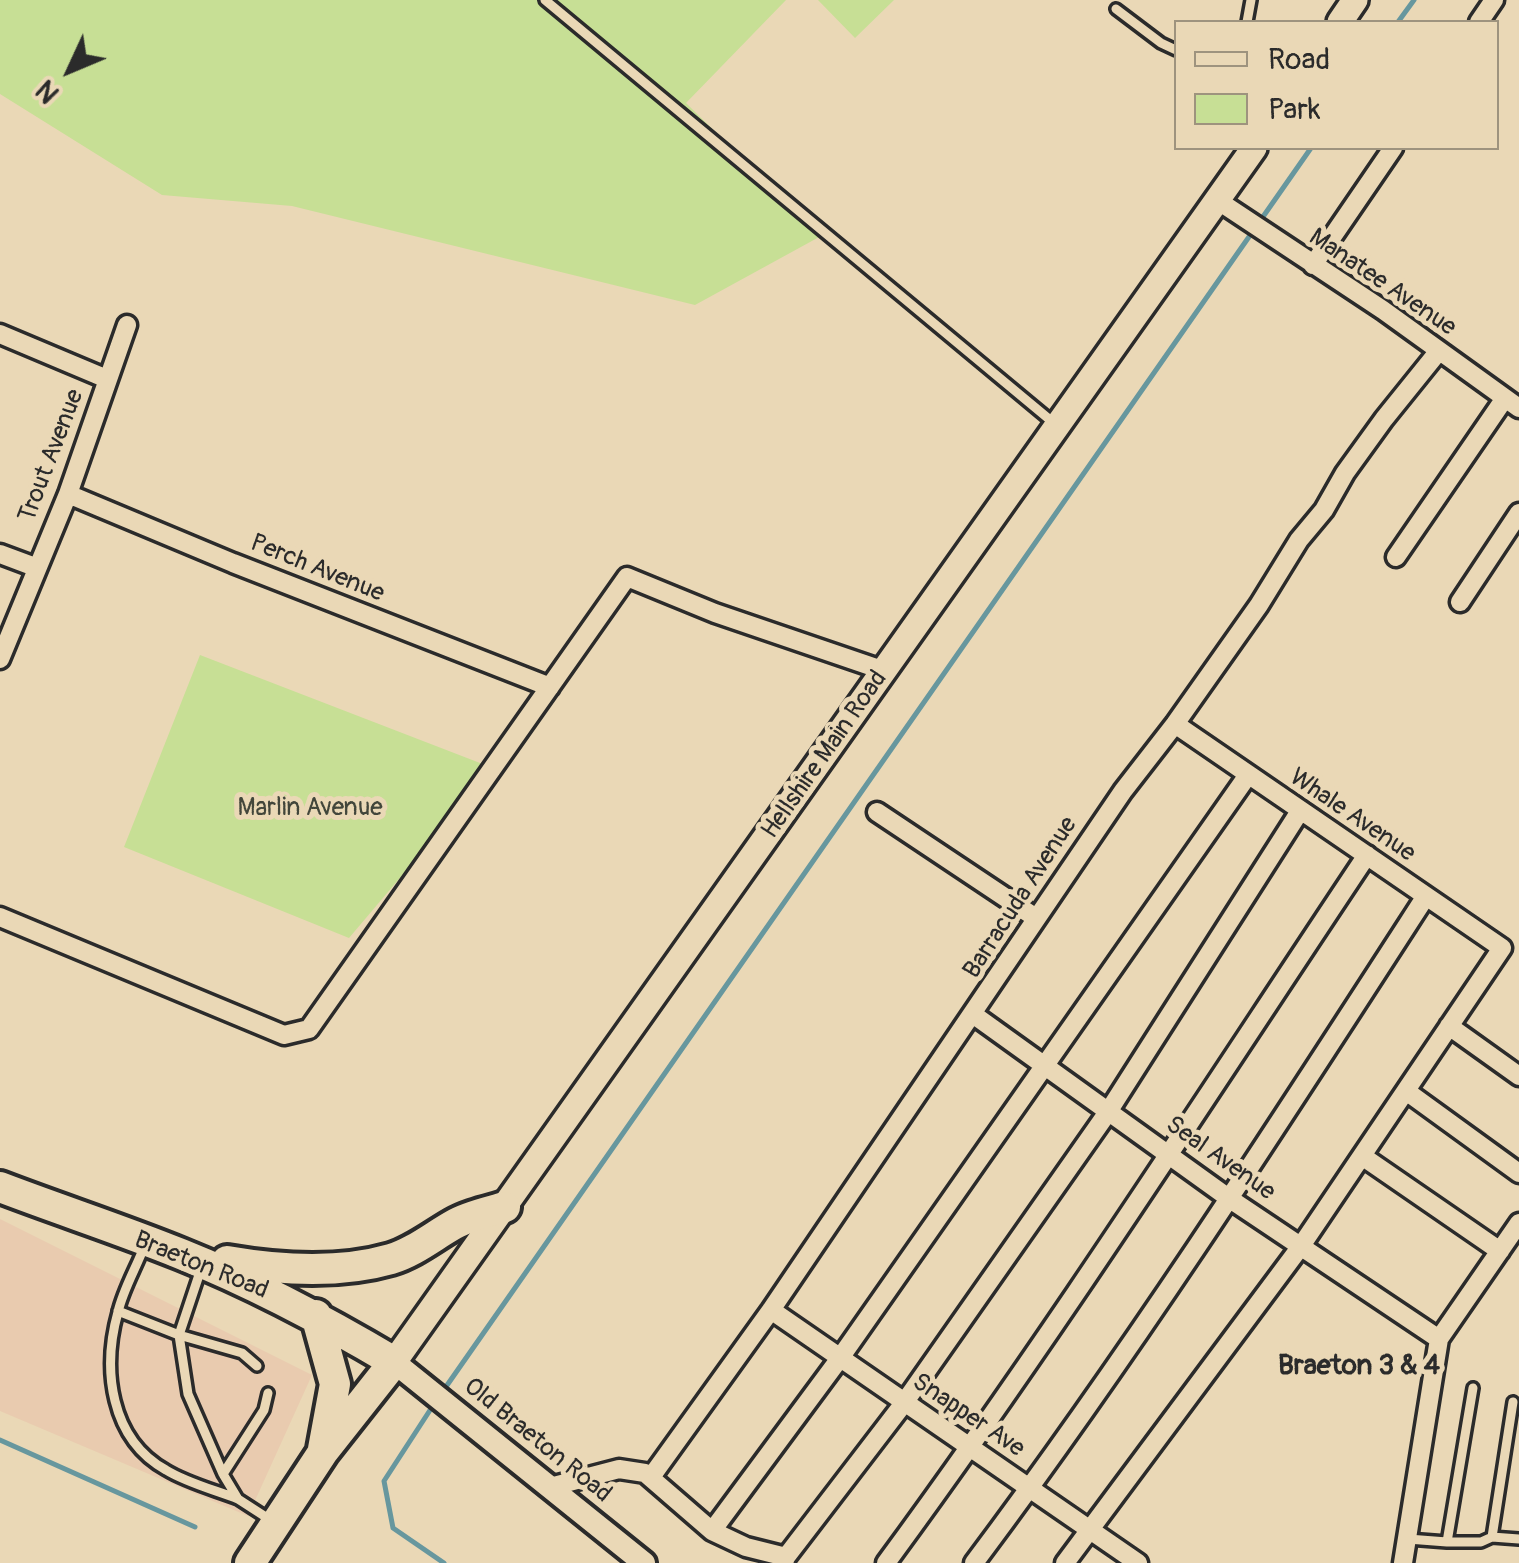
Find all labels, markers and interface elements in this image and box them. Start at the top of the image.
north arrow [20,20,120,120]
legend [1174,20,1499,150]
text: Road [1268,41,1330,78]
text: N [29,72,67,110]
text: Park [1268,91,1321,128]
street label: Manatee Avenue [1303,223,1461,343]
street label: Trout Avenue [13,385,91,527]
street label: Perch Avenue [246,529,388,609]
street label: Hellshire Main Road [756,665,894,845]
street label: Whale Avenue [1283,763,1421,869]
park label: Marlin Avenue [237,794,383,824]
street label: Barracuda Avenue [958,812,1084,984]
street label: Seal Avenue [1159,1110,1281,1208]
street label: Braeton Road [130,1226,272,1306]
district label: Braeton 3 & 4 [1278,1350,1440,1384]
street label: Snapper Ave [906,1368,1030,1464]
street label: Old Braeton Road [457,1372,617,1510]

